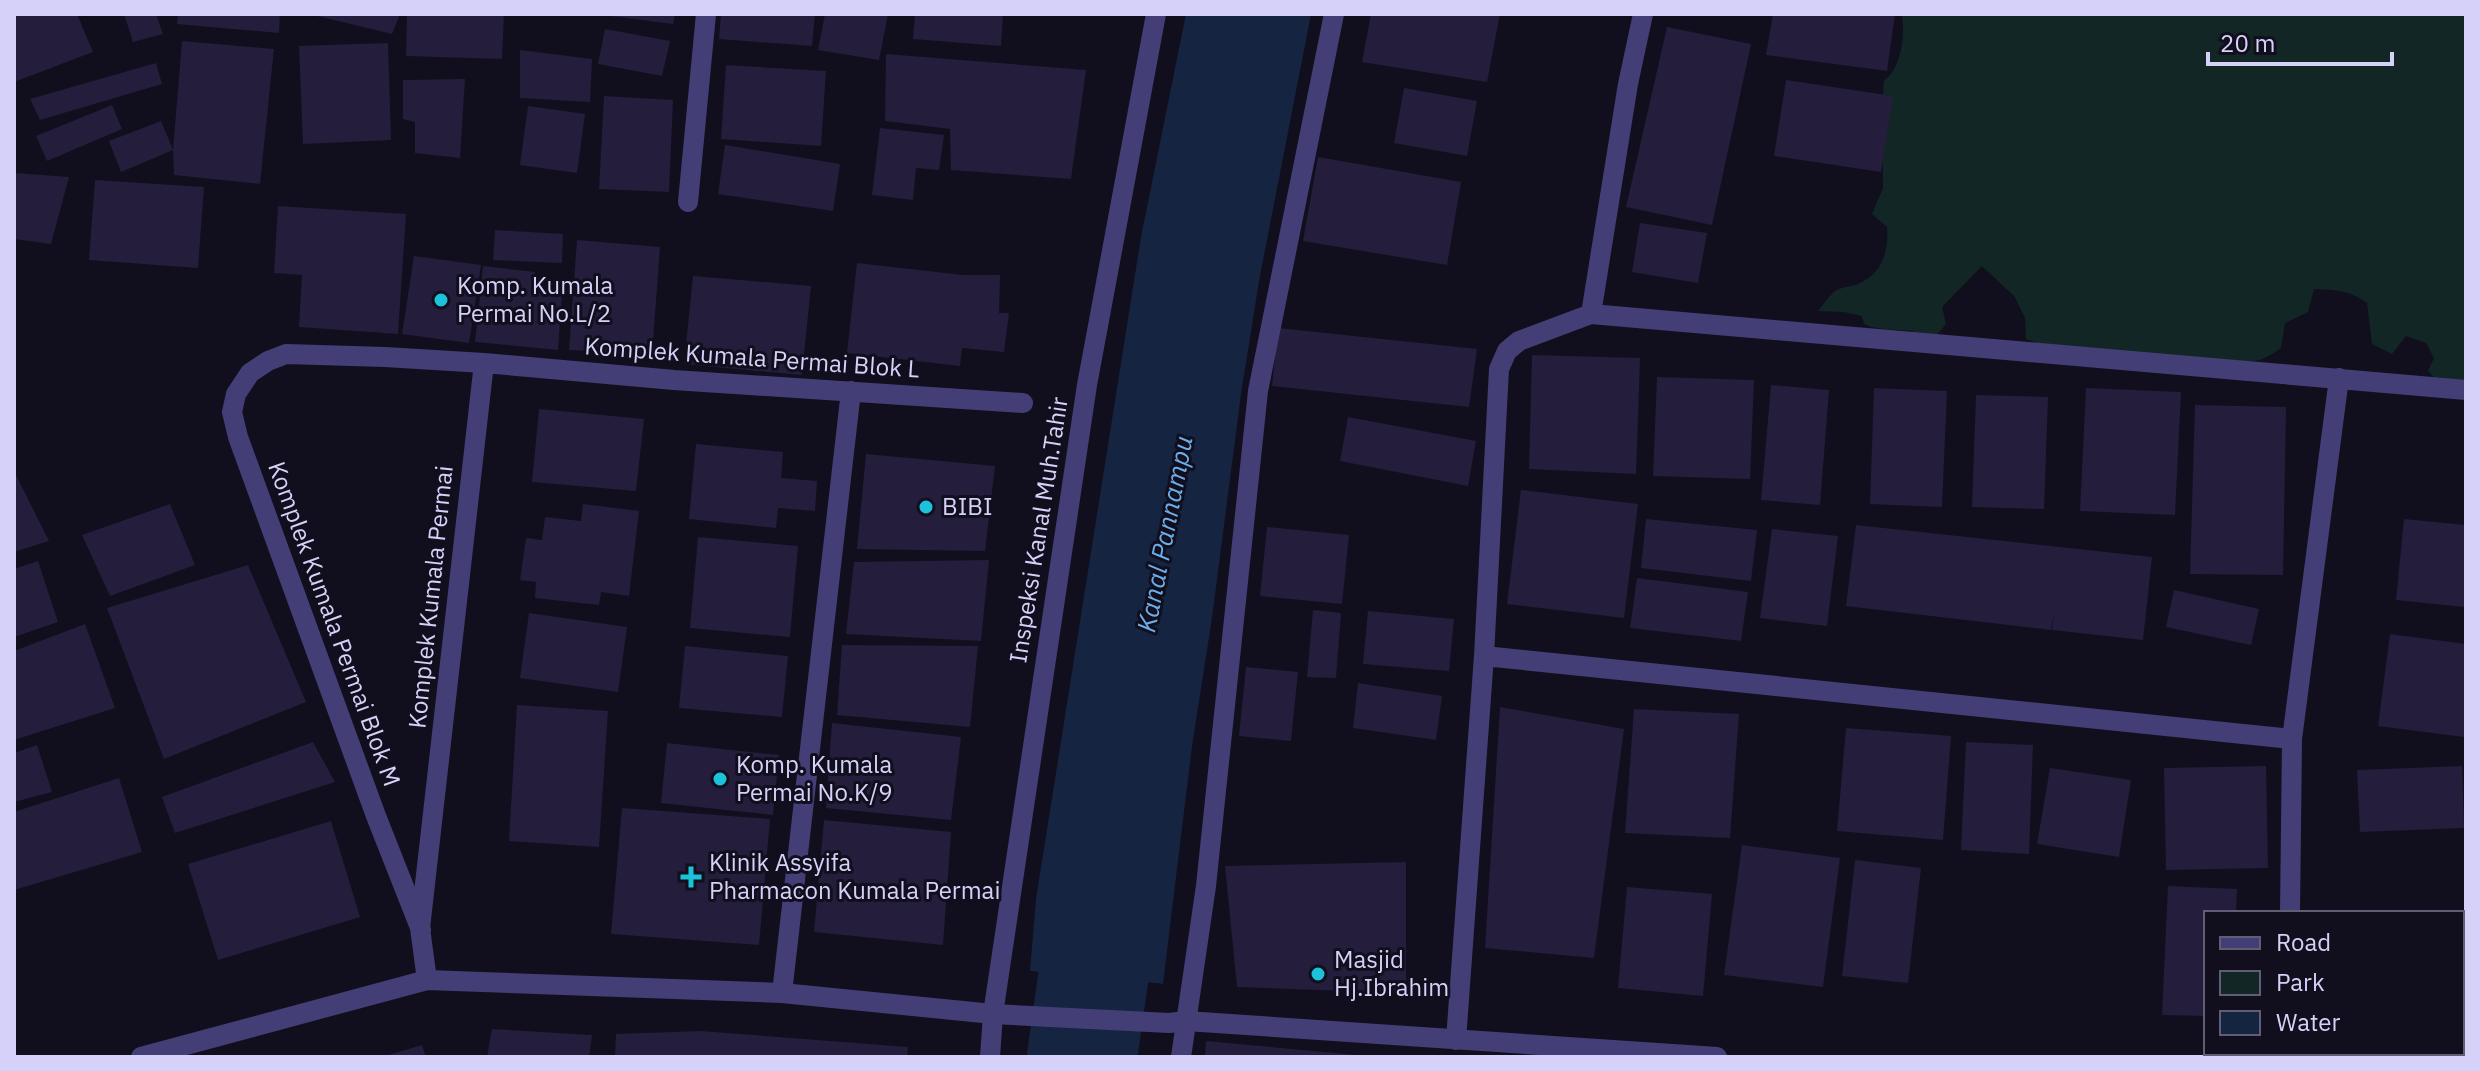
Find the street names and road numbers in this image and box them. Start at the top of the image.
street label: Komplek Kumala Permai Blok L [583,329,921,385]
street label: Inspeksi Kanal Muh.Tahir [1001,394,1075,665]
street label: Komplek Kumala Permai Blok M [261,457,409,790]
street label: Komplek Kumala Permai [400,464,460,730]

